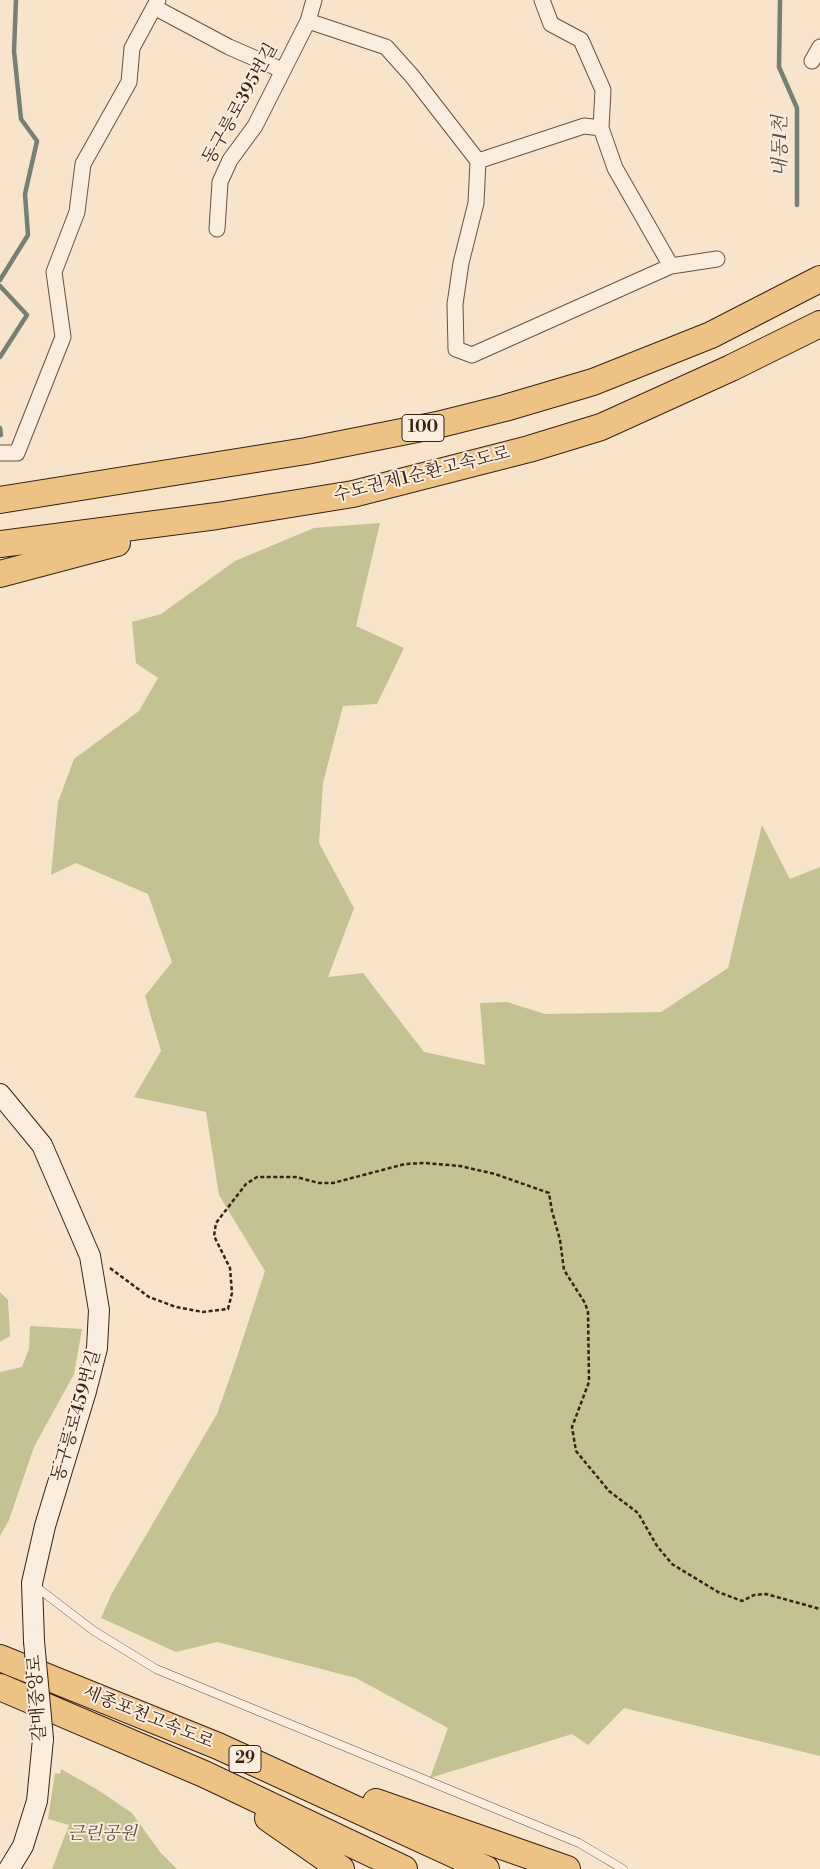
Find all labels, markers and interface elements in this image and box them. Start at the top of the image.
street label: 동구릉로395번길 [199,40,283,168]
water label: 내동1천 [770,115,792,177]
road number: 100 [402,414,444,442]
street label: 수도권제1순환고속도로 [331,443,513,507]
street label: 동구릉로459번길 [48,1348,106,1484]
street label: 갈매중앙로 [24,1654,52,1742]
street label: 세종포천고속도로 [79,1682,217,1754]
road number: 29 [229,1746,261,1772]
park label: 근린공원 [67,1824,137,1846]

